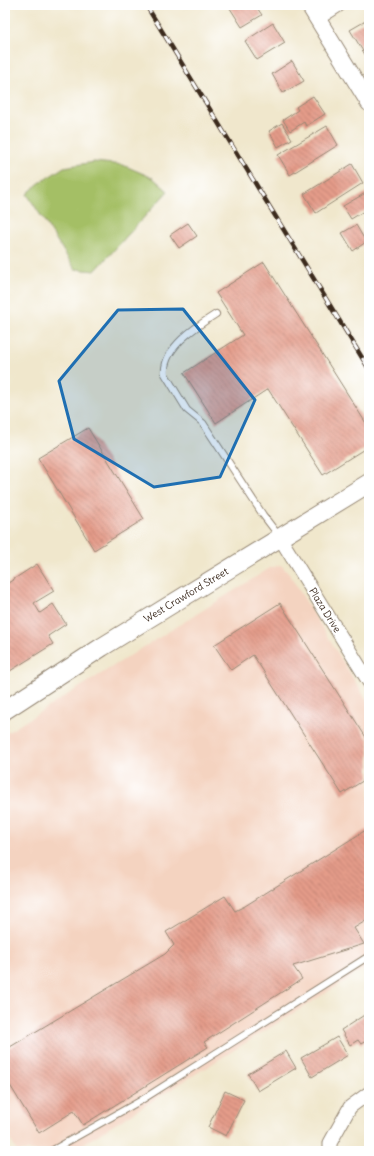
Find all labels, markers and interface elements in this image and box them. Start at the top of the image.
street label: West Crawford Street [141,564,231,625]
street label: Plaza Drive [306,585,344,635]

